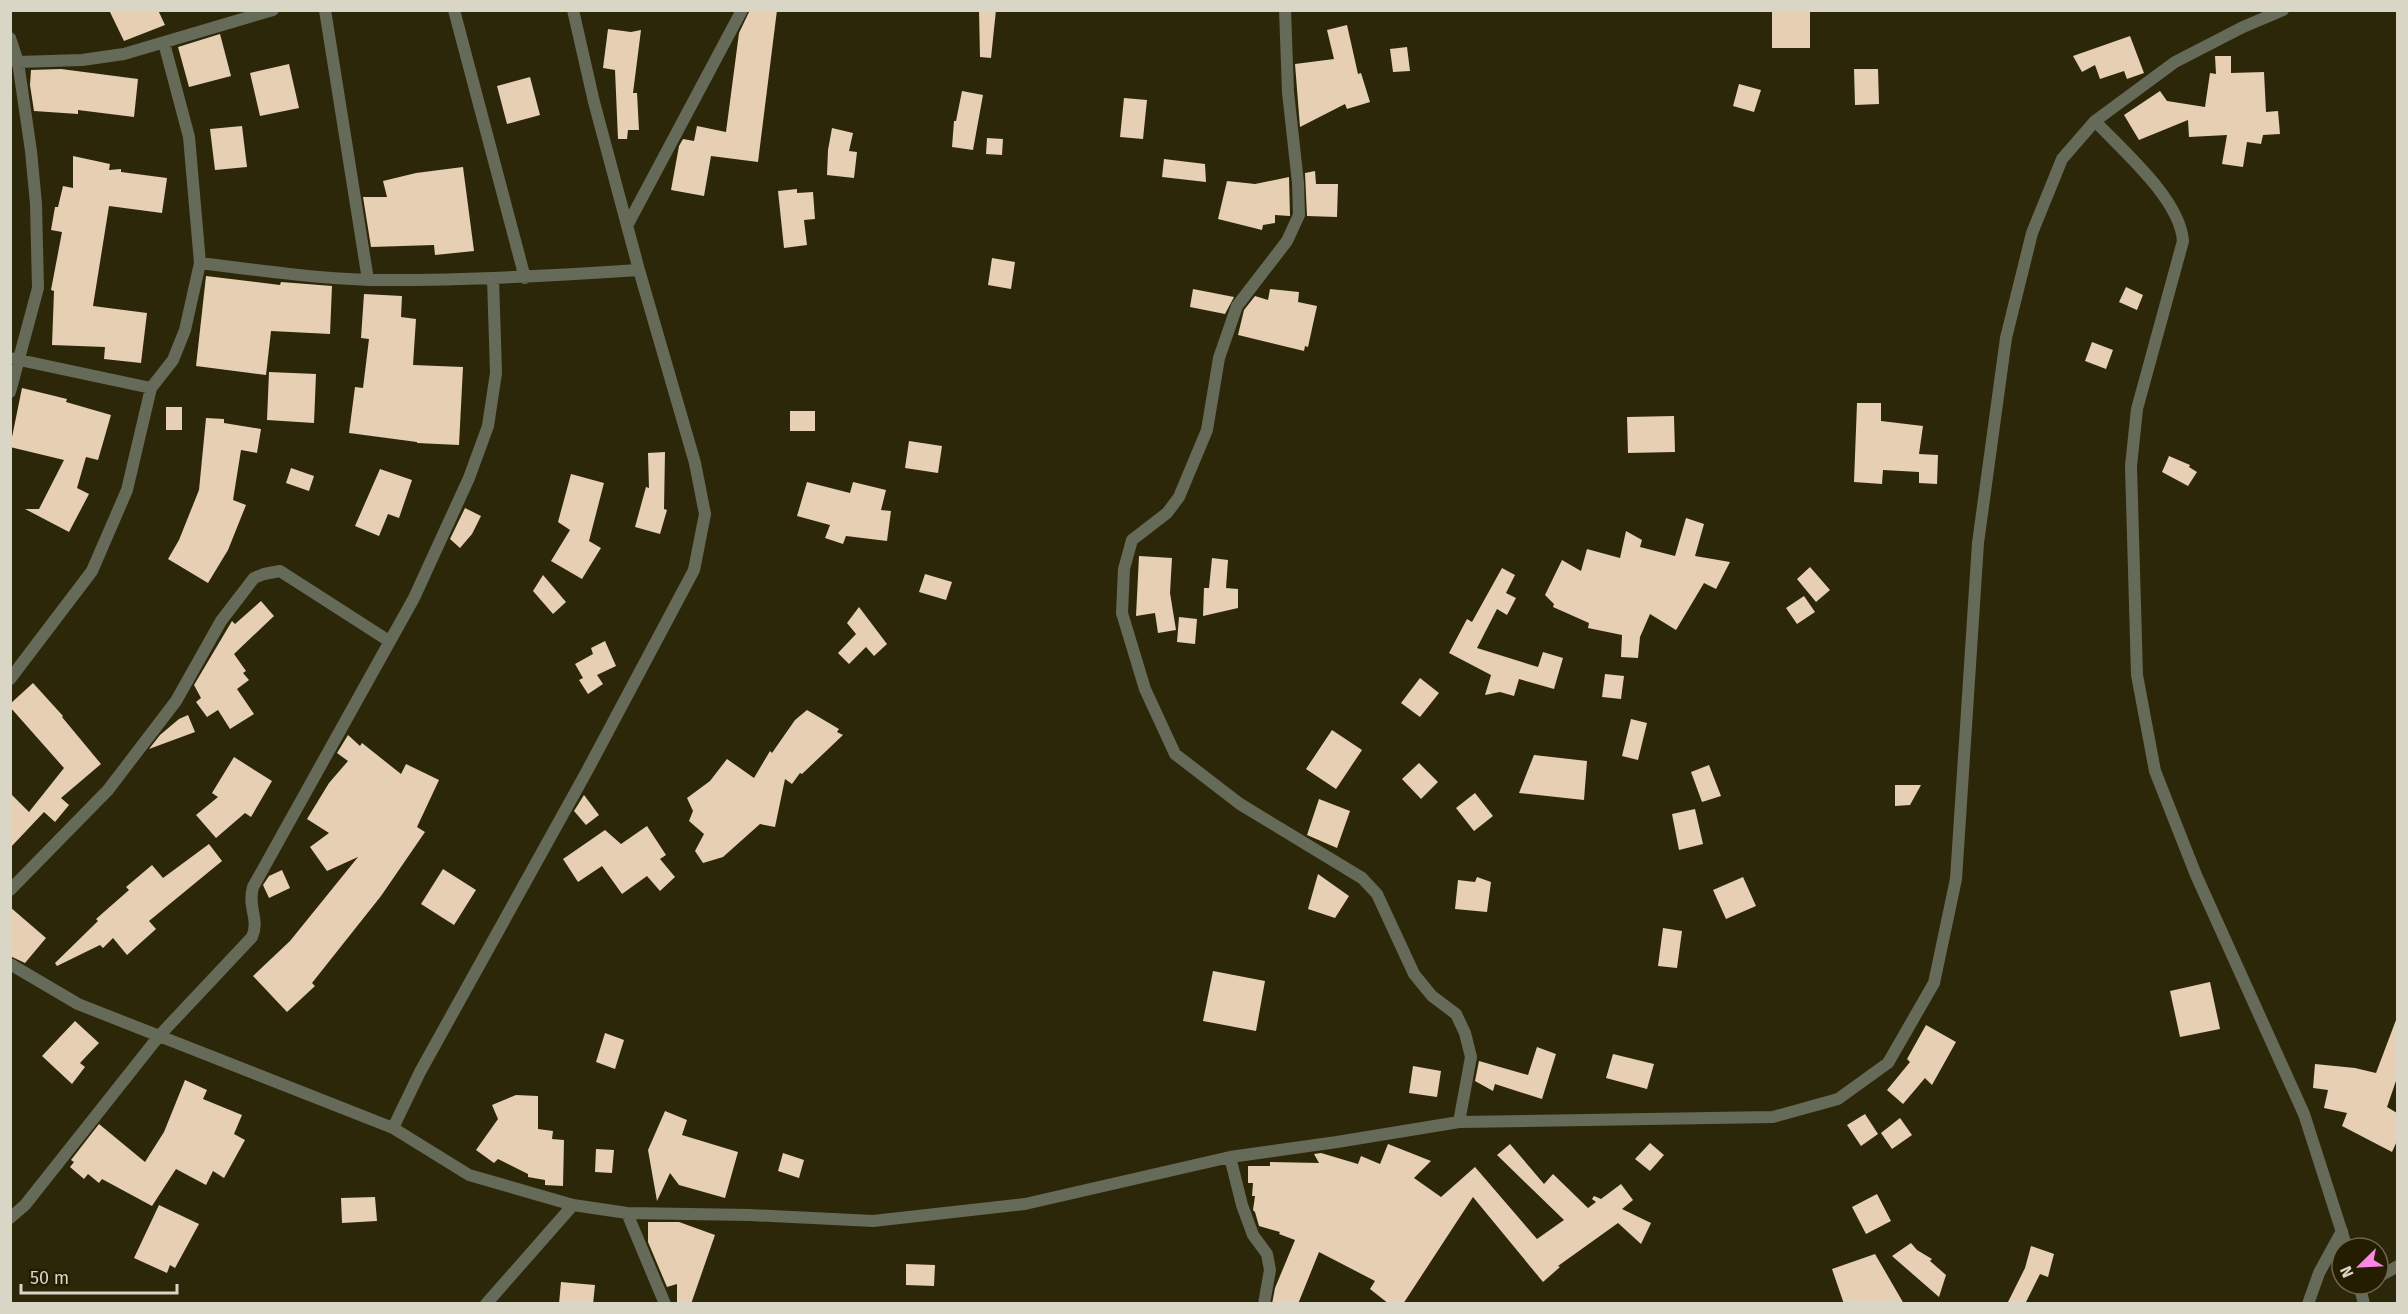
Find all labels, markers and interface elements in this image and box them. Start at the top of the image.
north arrow [2330,1236,2390,1296]
scale bar [21,1257,177,1295]
text: N [2336,1263,2358,1281]
text: 50 m [30,1267,69,1289]

